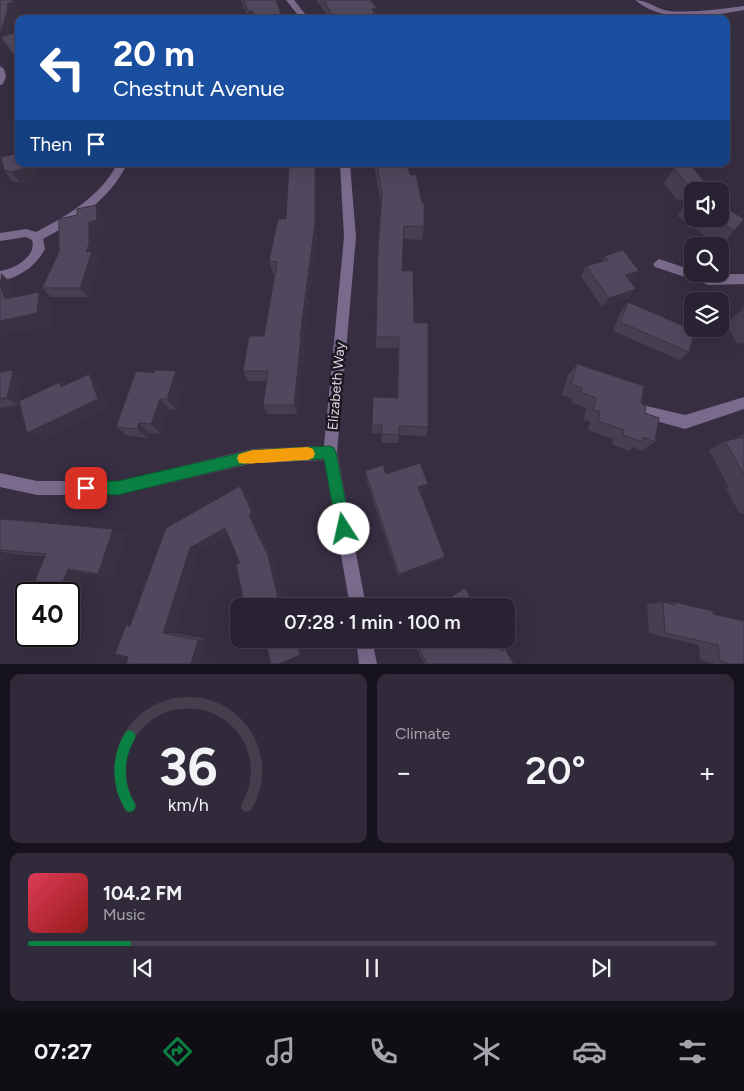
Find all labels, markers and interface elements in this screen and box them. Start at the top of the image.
text: 20 m [113,33,195,75]
icon: left [30,35,95,100]
text: Chestnut Avenue [113,75,284,102]
icon: arrive [82,130,110,158]
text: Then [30,133,72,156]
map controls [684,182,729,337]
button: sound [684,182,729,227]
button: search [684,237,729,282]
button: layers [684,292,729,337]
street label: Elizabeth Way [324,341,349,431]
pin [65,467,107,509]
icon: arrive [72,474,100,502]
position arrow [317,502,369,554]
speed limit sign: 40 [15,582,80,647]
text: 07:28 · 1 min · 100 m [284,611,461,634]
text: Climate [395,724,450,743]
text: 36 [159,736,218,798]
text: 20° [525,748,586,794]
text: − [395,755,412,789]
text: + [699,755,716,789]
text: km/h [168,794,209,815]
text: 104.2 FM [103,882,182,905]
text: Music [103,905,145,924]
icon: previous [129,954,157,982]
icon: pause [358,954,386,982]
icon: next [587,954,615,982]
icon: directions [160,1034,195,1069]
icon: music [263,1034,298,1069]
icon: phone [366,1034,401,1069]
icon: climate [469,1034,504,1069]
icon: car [572,1034,607,1069]
icon: filters [675,1034,710,1069]
text: 07:27 [34,1038,92,1065]

